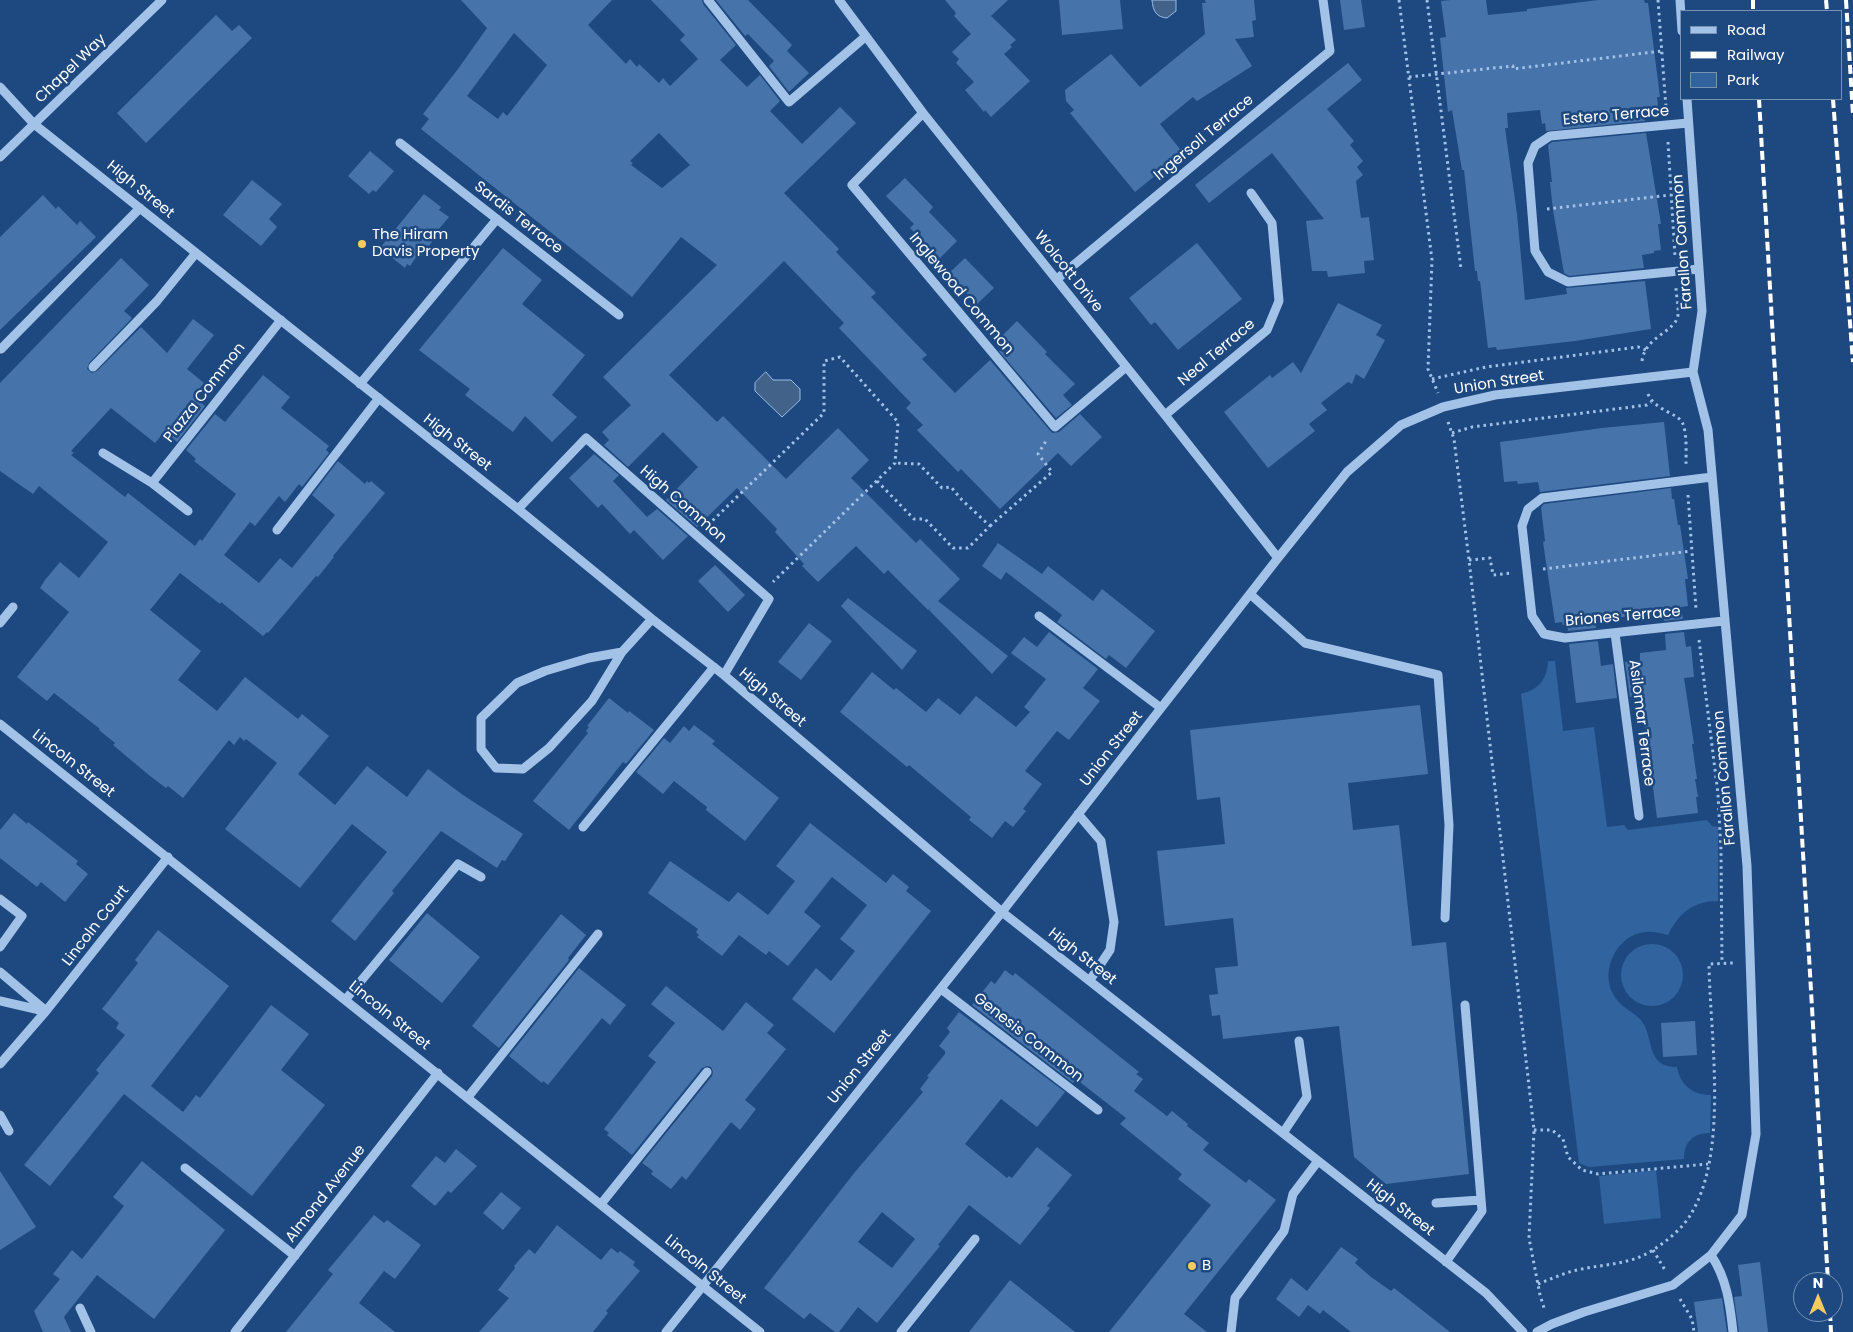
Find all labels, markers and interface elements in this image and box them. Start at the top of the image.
legend [1680,10,1843,100]
text: Road [1727,19,1766,40]
street label: Chapel Way [32,31,110,107]
text: Railway [1727,44,1785,65]
text: Park [1727,69,1759,90]
street label: Ingersoll Terrace [1151,91,1257,185]
street label: Estero Terrace [1562,102,1670,130]
street label: High Street [103,157,177,223]
street label: Farallon Common [1669,174,1697,310]
street label: Sardis Terrace [470,178,566,258]
place label: The Hiram Davis Property [372,226,480,261]
street label: Wolcott Drive [1030,228,1106,316]
street label: Inglewood Common [905,229,1017,359]
marker: The Hiram Davis Property [356,238,368,250]
street label: Neal Terrace [1175,316,1259,390]
street label: Piazza Common [160,340,250,446]
street label: Union Street [1453,367,1545,399]
street label: High Street [419,411,495,475]
street label: High Common [636,462,730,548]
street label: Briones Terrace [1564,603,1682,631]
street label: Asilomar Terrace [1624,659,1658,787]
street label: High Street [735,665,809,731]
street label: Union Street [1077,708,1147,790]
street label: Farallon Common [1710,710,1740,846]
street label: Lincoln Street [28,726,118,802]
street label: Lincoln Court [59,882,133,970]
street label: High Street [1044,925,1120,989]
street label: Lincoln Street [345,978,433,1054]
street label: Genesis Common [969,990,1087,1086]
street label: Union Street [825,1026,895,1108]
street label: Almond Avenue [282,1142,370,1246]
street label: High Street [1362,1176,1438,1240]
street label: Lincoln Street [661,1232,749,1308]
place label: B [1202,1257,1211,1275]
marker: B [1186,1260,1198,1272]
north arrow [1793,1272,1843,1322]
text: N [1813,1273,1823,1293]

